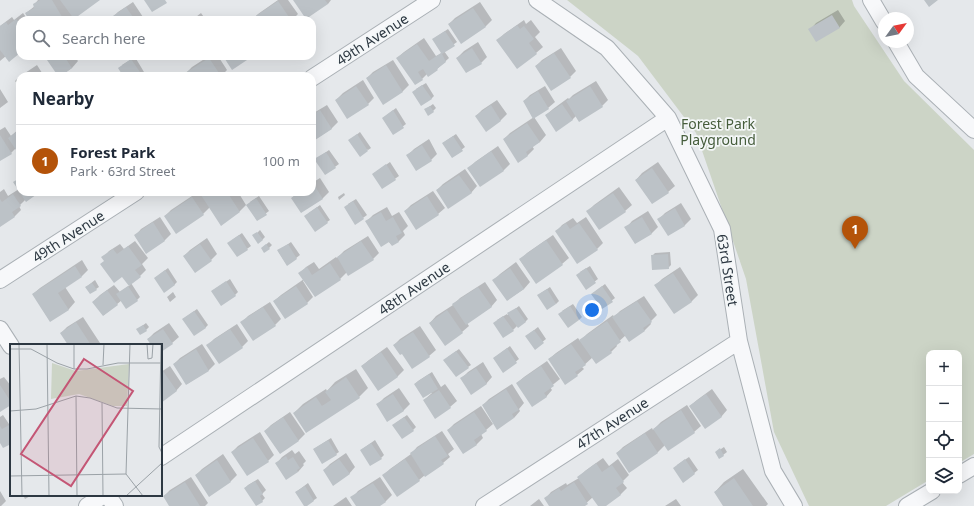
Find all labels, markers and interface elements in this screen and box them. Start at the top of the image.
street label: 49th Avenue [332,9,412,69]
north arrow [878,12,914,48]
search box [16,16,316,60]
icon: search [30,27,52,49]
text: Search here [62,28,145,48]
text: Nearby [32,87,94,110]
park label: Forest Park Playground [680,114,756,149]
text: Forest Park [70,142,155,162]
text: 1 [41,152,49,170]
text: 100 m [262,152,300,170]
text: Park · 63rd Street [70,162,175,180]
street label: 49th Avenue [28,206,108,266]
pin: 1 [842,216,868,249]
street label: 63rd Street [713,233,743,307]
street label: 48th Avenue [374,257,454,319]
your location [582,300,602,320]
inset map [10,344,162,496]
map controls [926,350,962,494]
button: + [926,350,962,386]
button: − [926,386,962,422]
street label: 47th Avenue [572,393,652,453]
button: locate [926,422,962,458]
button: layers [926,458,962,494]

